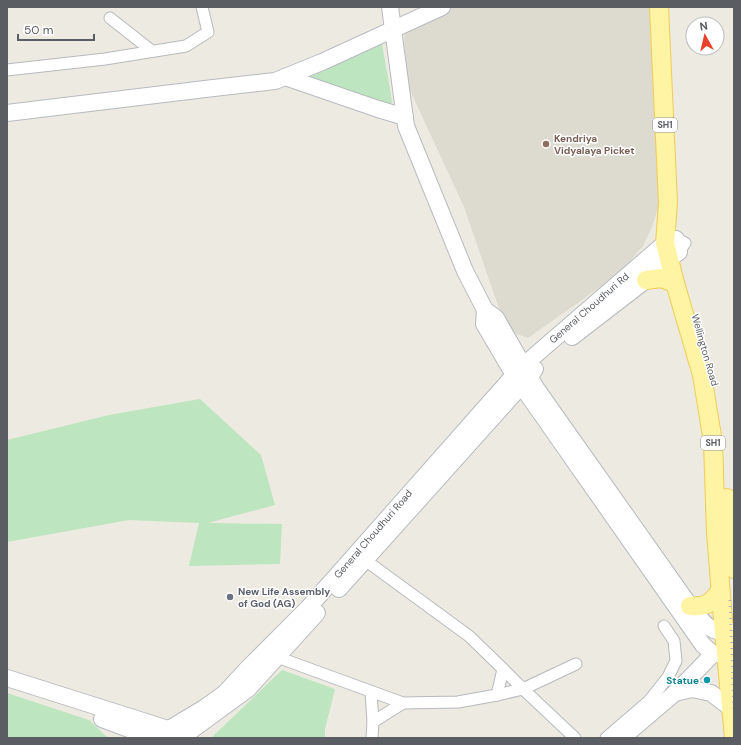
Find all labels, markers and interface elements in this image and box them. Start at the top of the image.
scale bar [18,16,94,42]
north arrow [685,16,725,56]
text: N [699,19,709,34]
text: 50 m [24,22,53,38]
road number: SH1 [653,118,677,132]
place label: Kendriya Vidyalaya Picket [554,132,635,157]
marker: Kendriya Vidyalaya Picket [541,139,551,149]
street label: General Choudhuri Rd [546,270,632,346]
street label: Wellington Road [688,312,722,388]
road number: SH1 [701,436,725,450]
street label: General Choudhuri Road [331,487,415,581]
place label: New Life Assembly of God (AG) [238,585,330,610]
marker: New Life Assembly of God (AG) [225,592,235,602]
place label: Statue [666,674,699,687]
marker: Statue [702,675,712,685]

